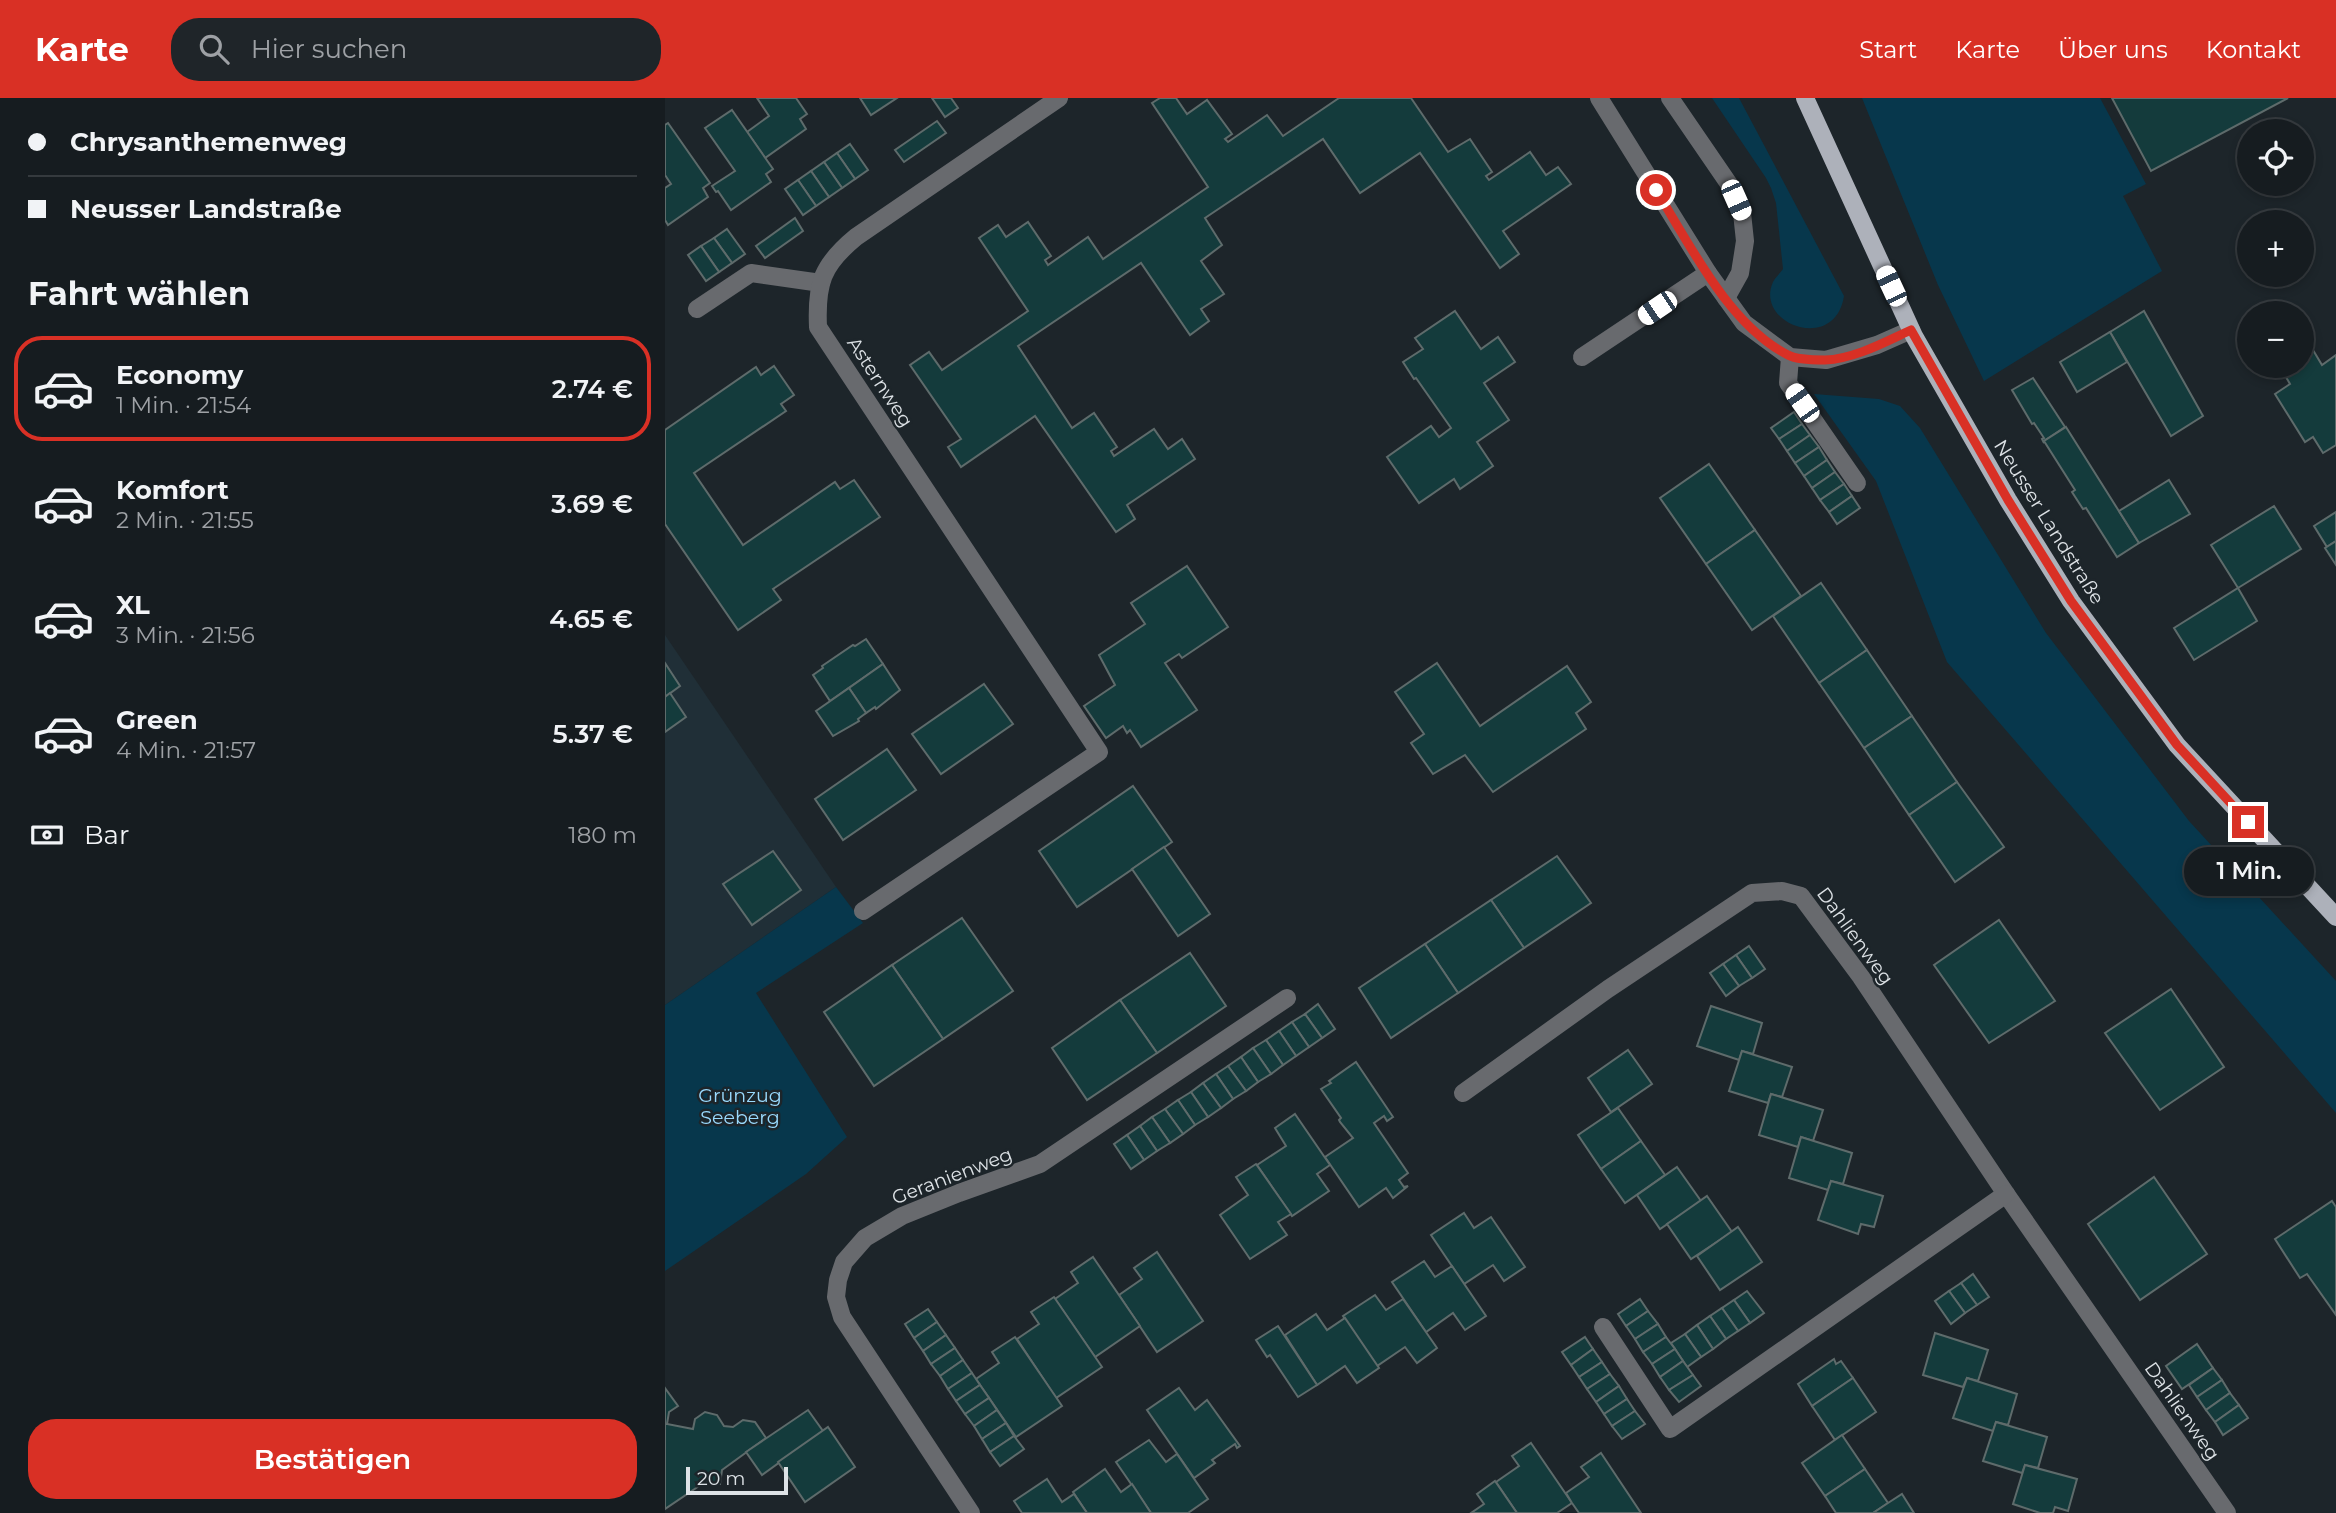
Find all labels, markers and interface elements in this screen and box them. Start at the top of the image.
search box [171,18,661,81]
text: Karte [35,29,129,69]
icon: search [195,30,233,68]
text: Hier suchen [251,33,407,65]
text: Start [1859,35,1917,64]
text: Karte [1955,35,2020,64]
text: Über uns [2058,35,2168,64]
text: Kontakt [2206,35,2301,64]
map controls [2237,119,2314,378]
button: locate [2237,119,2314,196]
text: Chrysanthemenweg [70,126,347,158]
route start [1640,174,1672,206]
car [1718,177,1755,223]
text: Neusser Landstraße [70,193,342,225]
button: + [2237,210,2314,287]
car [1873,263,1910,309]
text: Fahrt wählen [28,274,250,313]
car [1634,288,1681,328]
button: − [2237,301,2314,378]
street label: Asternweg [842,333,918,431]
icon: car [32,357,95,420]
text: Economy [116,359,243,391]
text: 2.74 € [552,373,633,405]
car [1782,380,1823,426]
text: 1 Min. · 21:54 [116,391,251,419]
street label: Neusser Landstraße [1989,435,2109,609]
icon: car [32,472,95,535]
text: Komfort [116,474,229,506]
text: 3.69 € [551,488,633,520]
text: 2 Min. · 21:55 [116,506,254,534]
icon: car [32,587,95,650]
text: XL [116,589,150,621]
text: 4.65 € [549,603,633,635]
text: 3 Min. · 21:56 [116,621,255,649]
icon: car [32,702,95,765]
text: Green [116,704,198,736]
text: 5.37 € [552,718,633,750]
text: 4 Min. · 21:57 [116,736,256,764]
route end [2232,806,2264,838]
icon: cash [28,816,66,854]
text: Bar [84,819,129,851]
text: 180 m [568,821,637,849]
callout: 1 Min. [2183,846,2313,896]
text: 1 Min. [2216,857,2282,885]
street label: Dahlienweg [1812,883,1898,989]
park label: Grünzug Seeberg [698,1084,782,1129]
street label: Geranienweg [888,1142,1016,1210]
street label: Dahlienweg [2140,1357,2224,1465]
button: Bestätigen [28,1419,637,1499]
scale bar [686,1464,787,1496]
text: 20 m [697,1467,745,1490]

